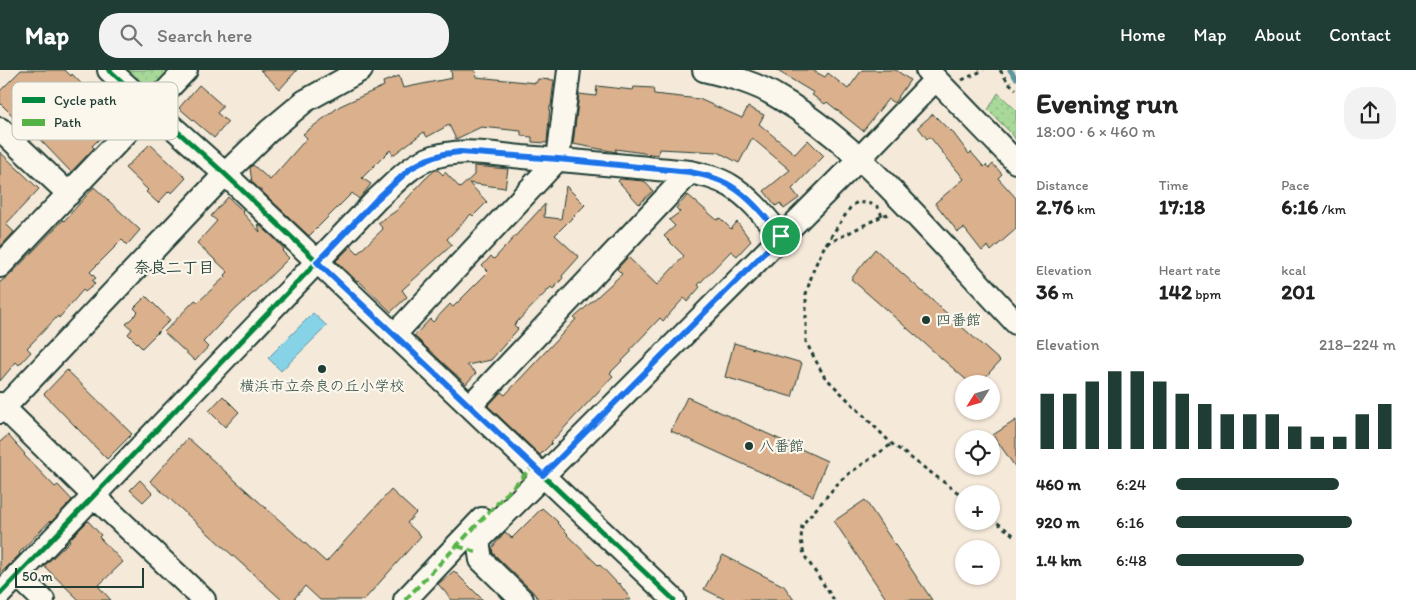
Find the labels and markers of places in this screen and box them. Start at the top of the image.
pin [760,215,802,257]
place label: 四番館 [936,311,981,329]
marker: 四番館 [920,314,932,326]
marker: 横浜市立奈良の丘小学校 [316,363,328,375]
place label: 横浜市立奈良の丘小学校 [239,377,405,395]
place label: 八番館 [759,437,804,455]
marker: 八番館 [743,440,755,452]

